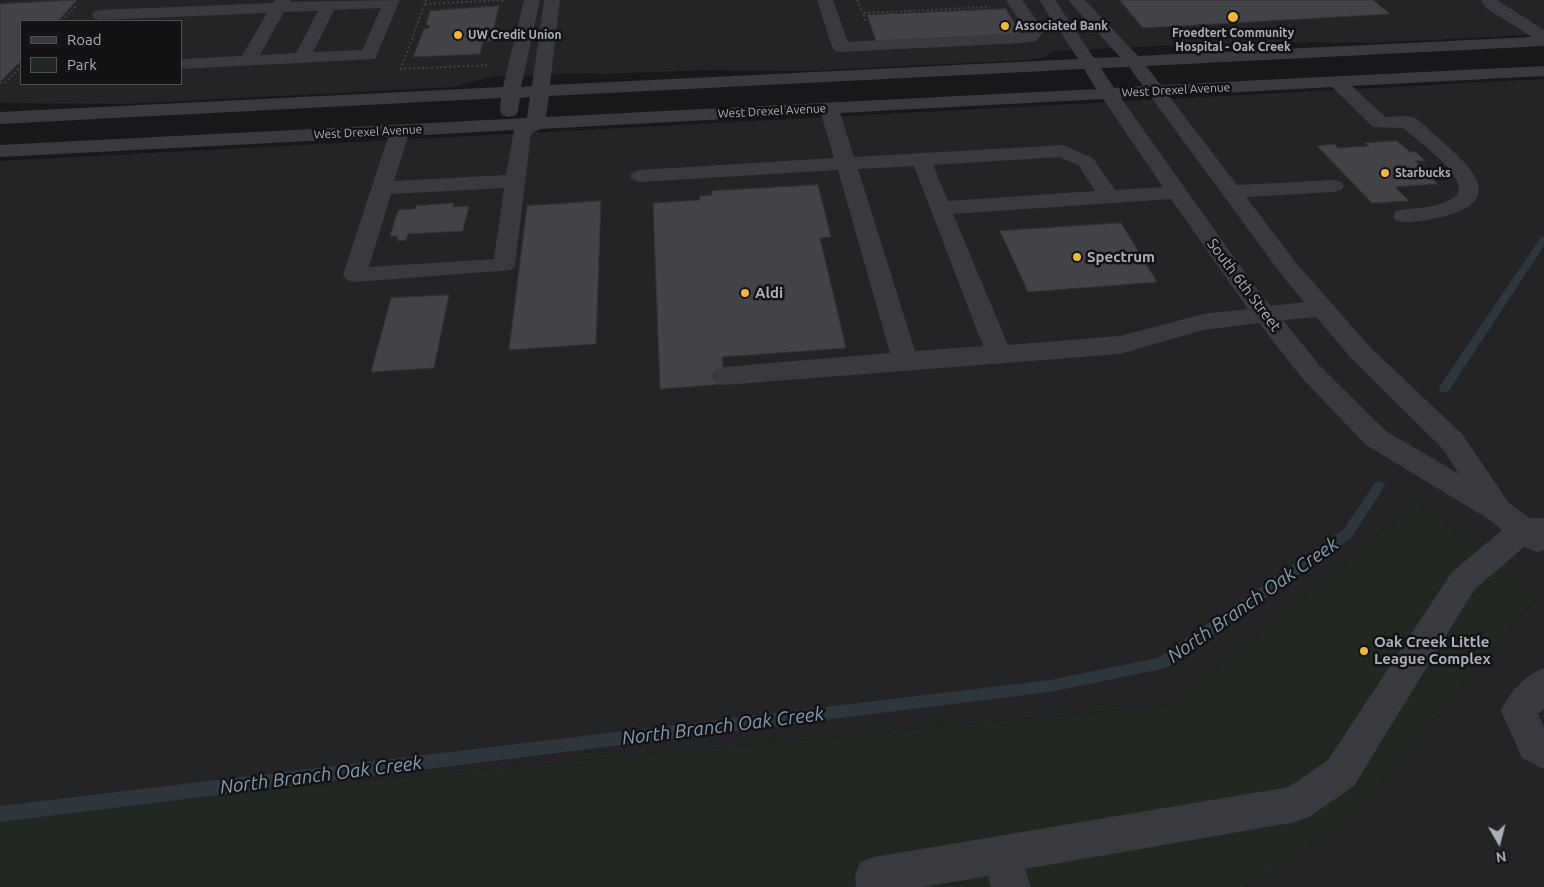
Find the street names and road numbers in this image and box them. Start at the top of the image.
street label: West Drexel Avenue [1121,80,1231,100]
street label: West Drexel Avenue [717,101,827,121]
street label: West Drexel Avenue [313,122,423,142]
street label: South 6th Street [1203,235,1285,335]

